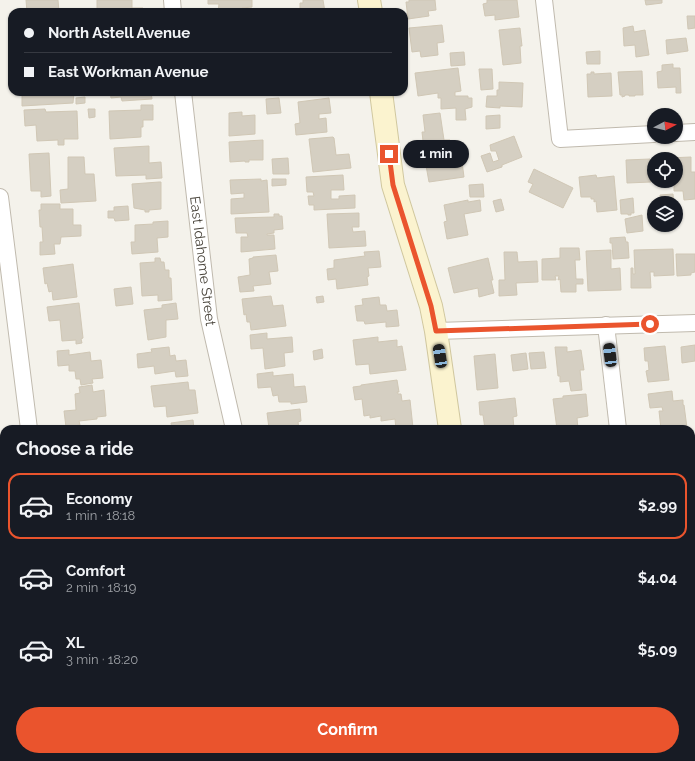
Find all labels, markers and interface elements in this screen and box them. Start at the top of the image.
text: North Astell Avenue [48,24,190,42]
text: East Workman Avenue [48,63,209,81]
north arrow [647,108,683,144]
map controls [647,108,683,232]
callout: 1 min [403,140,469,168]
route end [380,145,398,163]
text: 1 min [420,146,452,161]
button: locate [647,152,683,188]
street label: East Idahome Street [187,195,219,327]
button: layers [647,196,683,232]
route start [641,315,659,333]
car [603,342,617,368]
car [432,343,448,369]
text: Choose a ride [16,438,134,459]
icon: car [18,488,54,524]
text: Economy [66,490,133,508]
text: $2.99 [638,497,677,515]
text: 1 min · 18:18 [66,508,135,523]
icon: car [18,560,54,596]
text: Comfort [66,562,125,580]
text: $4.04 [638,569,677,587]
text: 2 min · 18:19 [66,580,136,595]
icon: car [18,632,54,668]
text: XL [66,634,84,652]
text: $5.09 [638,641,677,659]
text: 3 min · 18:20 [66,652,138,667]
button: Confirm [16,707,679,753]

